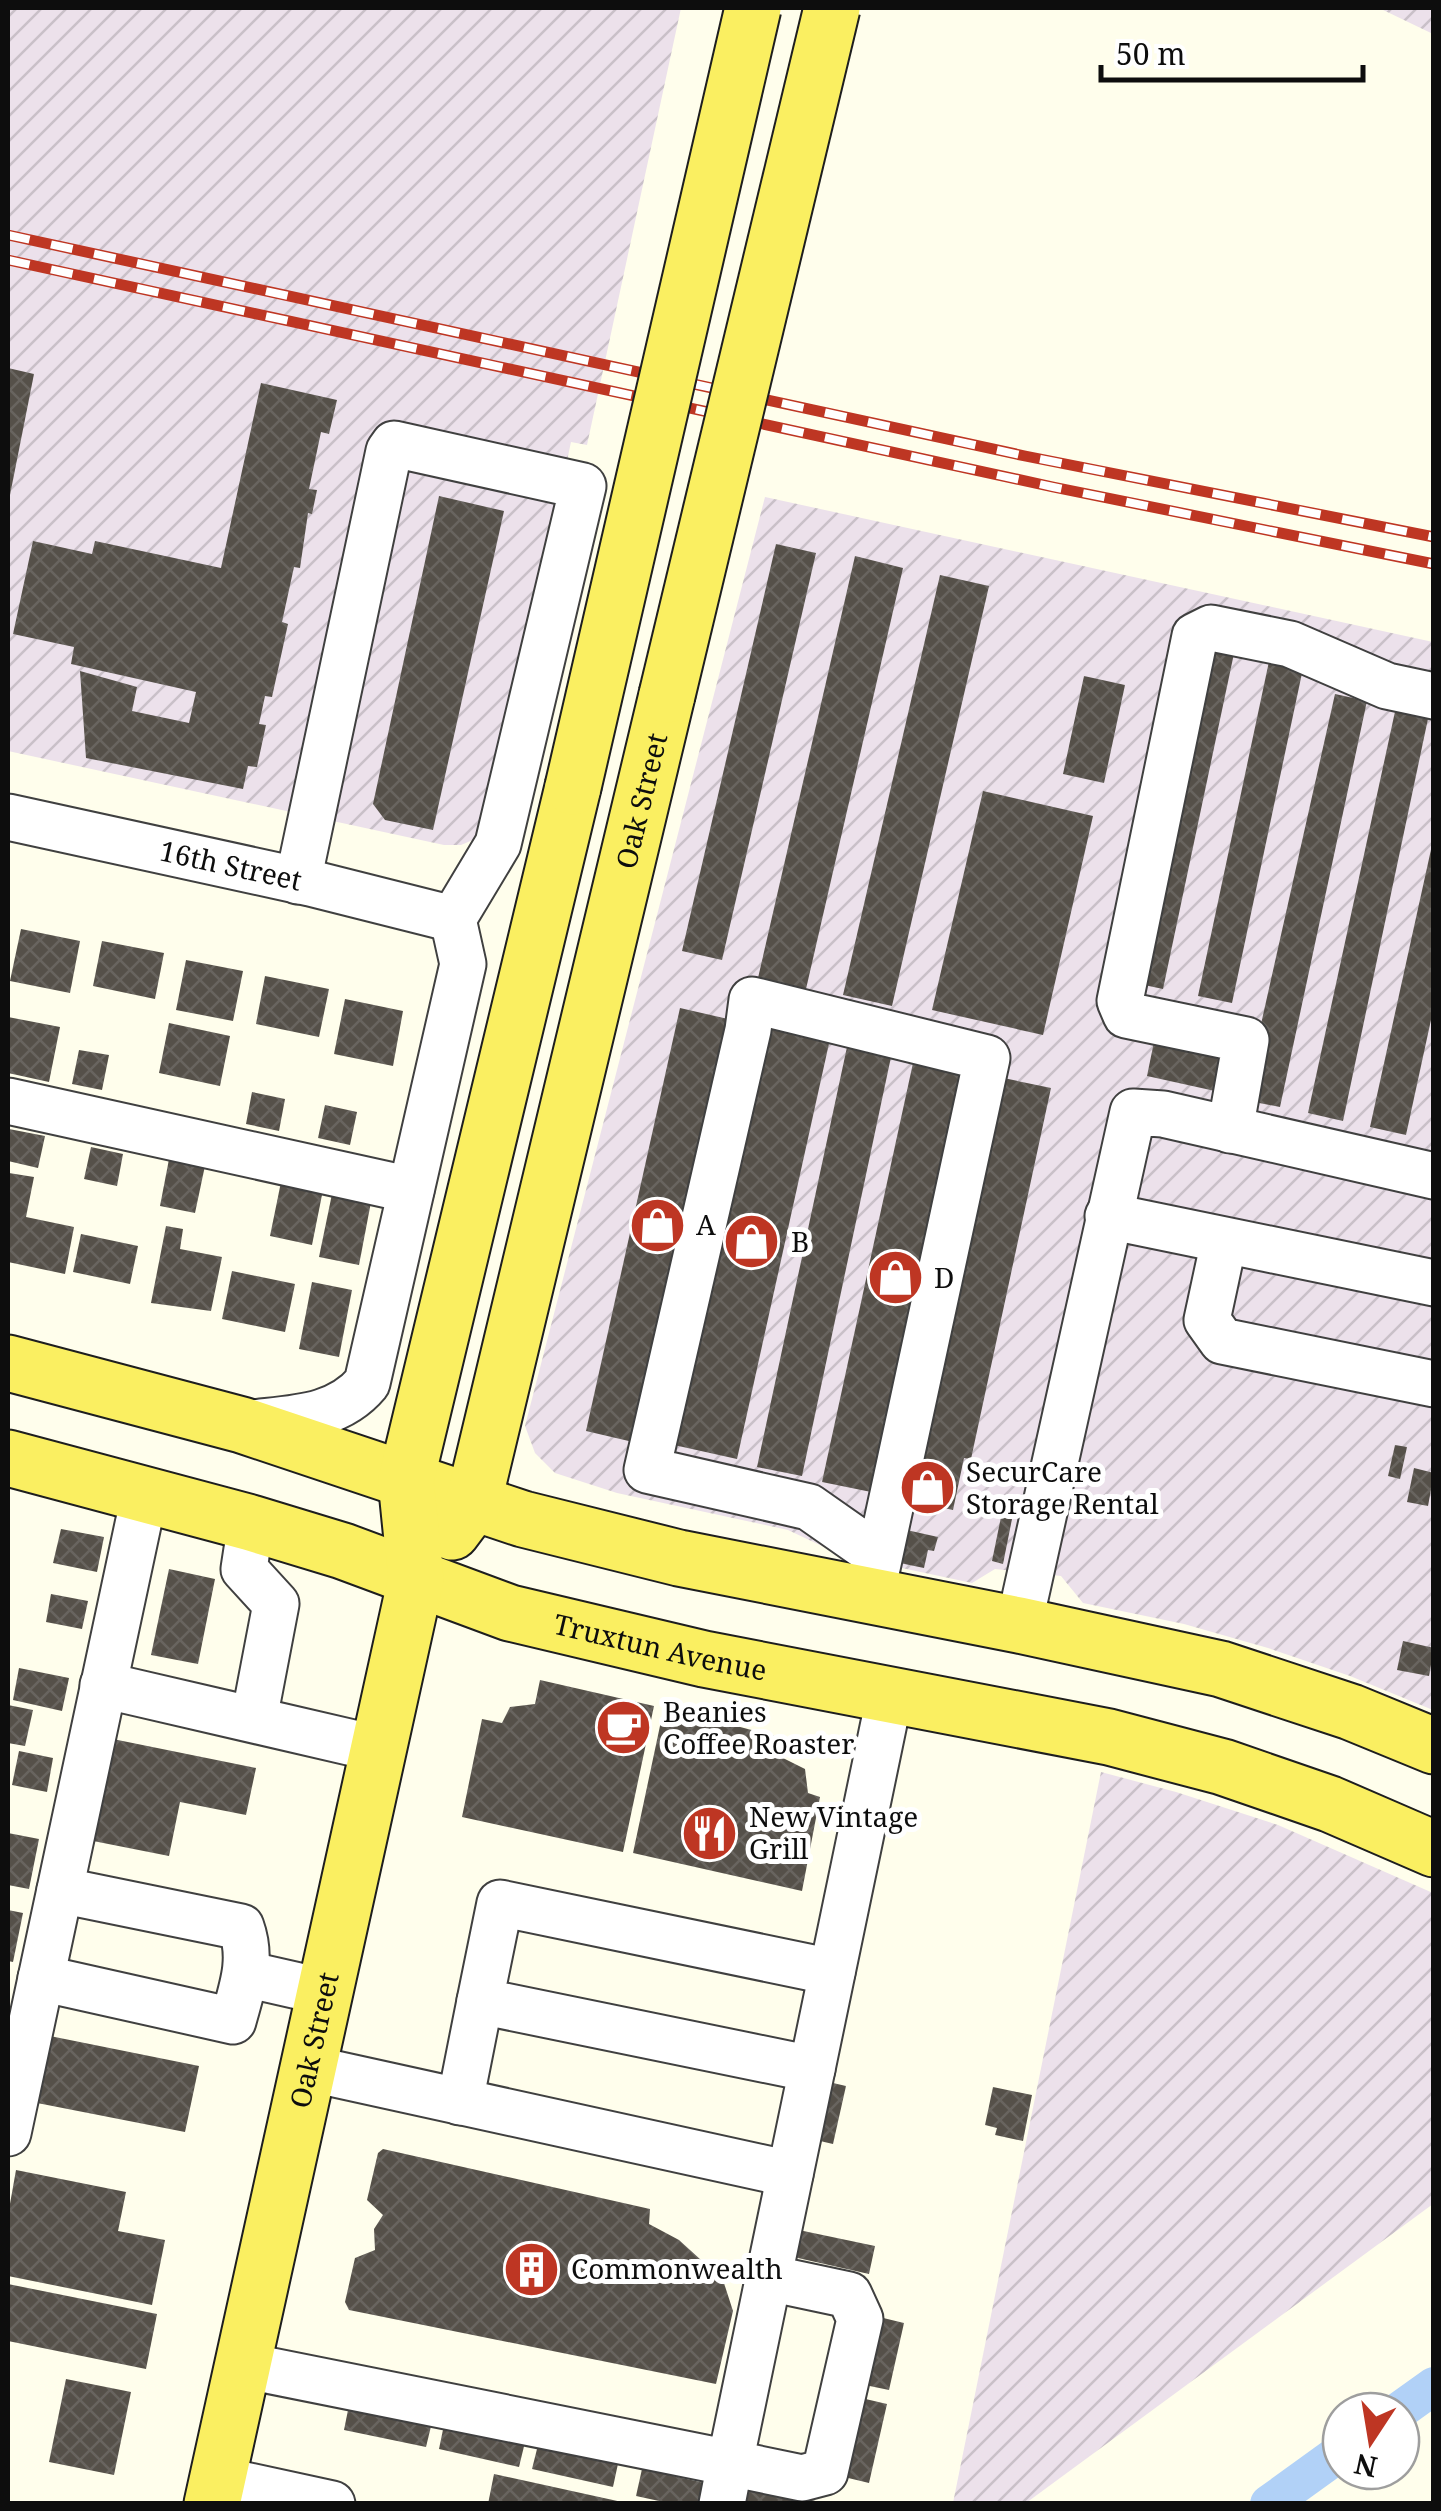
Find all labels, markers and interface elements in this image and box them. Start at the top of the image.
scale bar [1101,20,1364,82]
text: 50 m [1116,33,1186,74]
street label: Oak Street [606,729,675,872]
street label: 16th Street [156,831,306,899]
shop icon: A [627,1195,687,1255]
place label: A [696,1205,716,1243]
shop icon: B [722,1212,782,1272]
place label: B [791,1222,809,1260]
shop icon: D [865,1248,925,1308]
place label: D [934,1258,954,1296]
place label: SecurCare Storage Rental [966,1452,1159,1522]
shop icon: SecurCare Storage Rental [897,1458,957,1518]
street label: Truxtun Avenue [550,1604,770,1689]
place label: Beanies Coffee Roaster [663,1692,854,1762]
cafe icon: Beanies Coffee Roaster [594,1698,654,1758]
place label: New Vintage Grill [749,1797,918,1867]
restaurant icon: New Vintage Grill [680,1803,740,1863]
street label: Oak Street [280,1968,347,2112]
building icon: Commonwealth [502,2239,562,2299]
place label: Commonwealth [571,2249,783,2287]
north arrow [1321,2391,1421,2491]
text: N [1351,2446,1380,2487]

